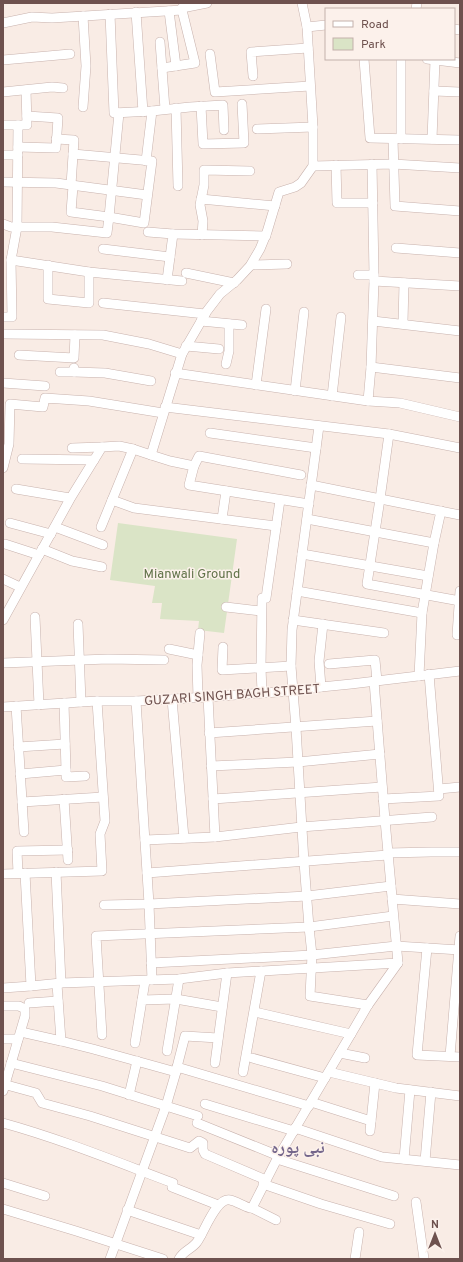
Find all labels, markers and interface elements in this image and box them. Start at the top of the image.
legend [325,8,455,60]
text: Road [361,17,389,33]
text: Park [361,37,386,53]
park label: Mianwali Ground [144,567,240,583]
street label: GUZARI SINGH BAGH STREET [144,682,321,710]
district label: نبی پورہ [271,1138,325,1160]
north arrow [415,1214,455,1254]
text: N [431,1218,439,1232]

